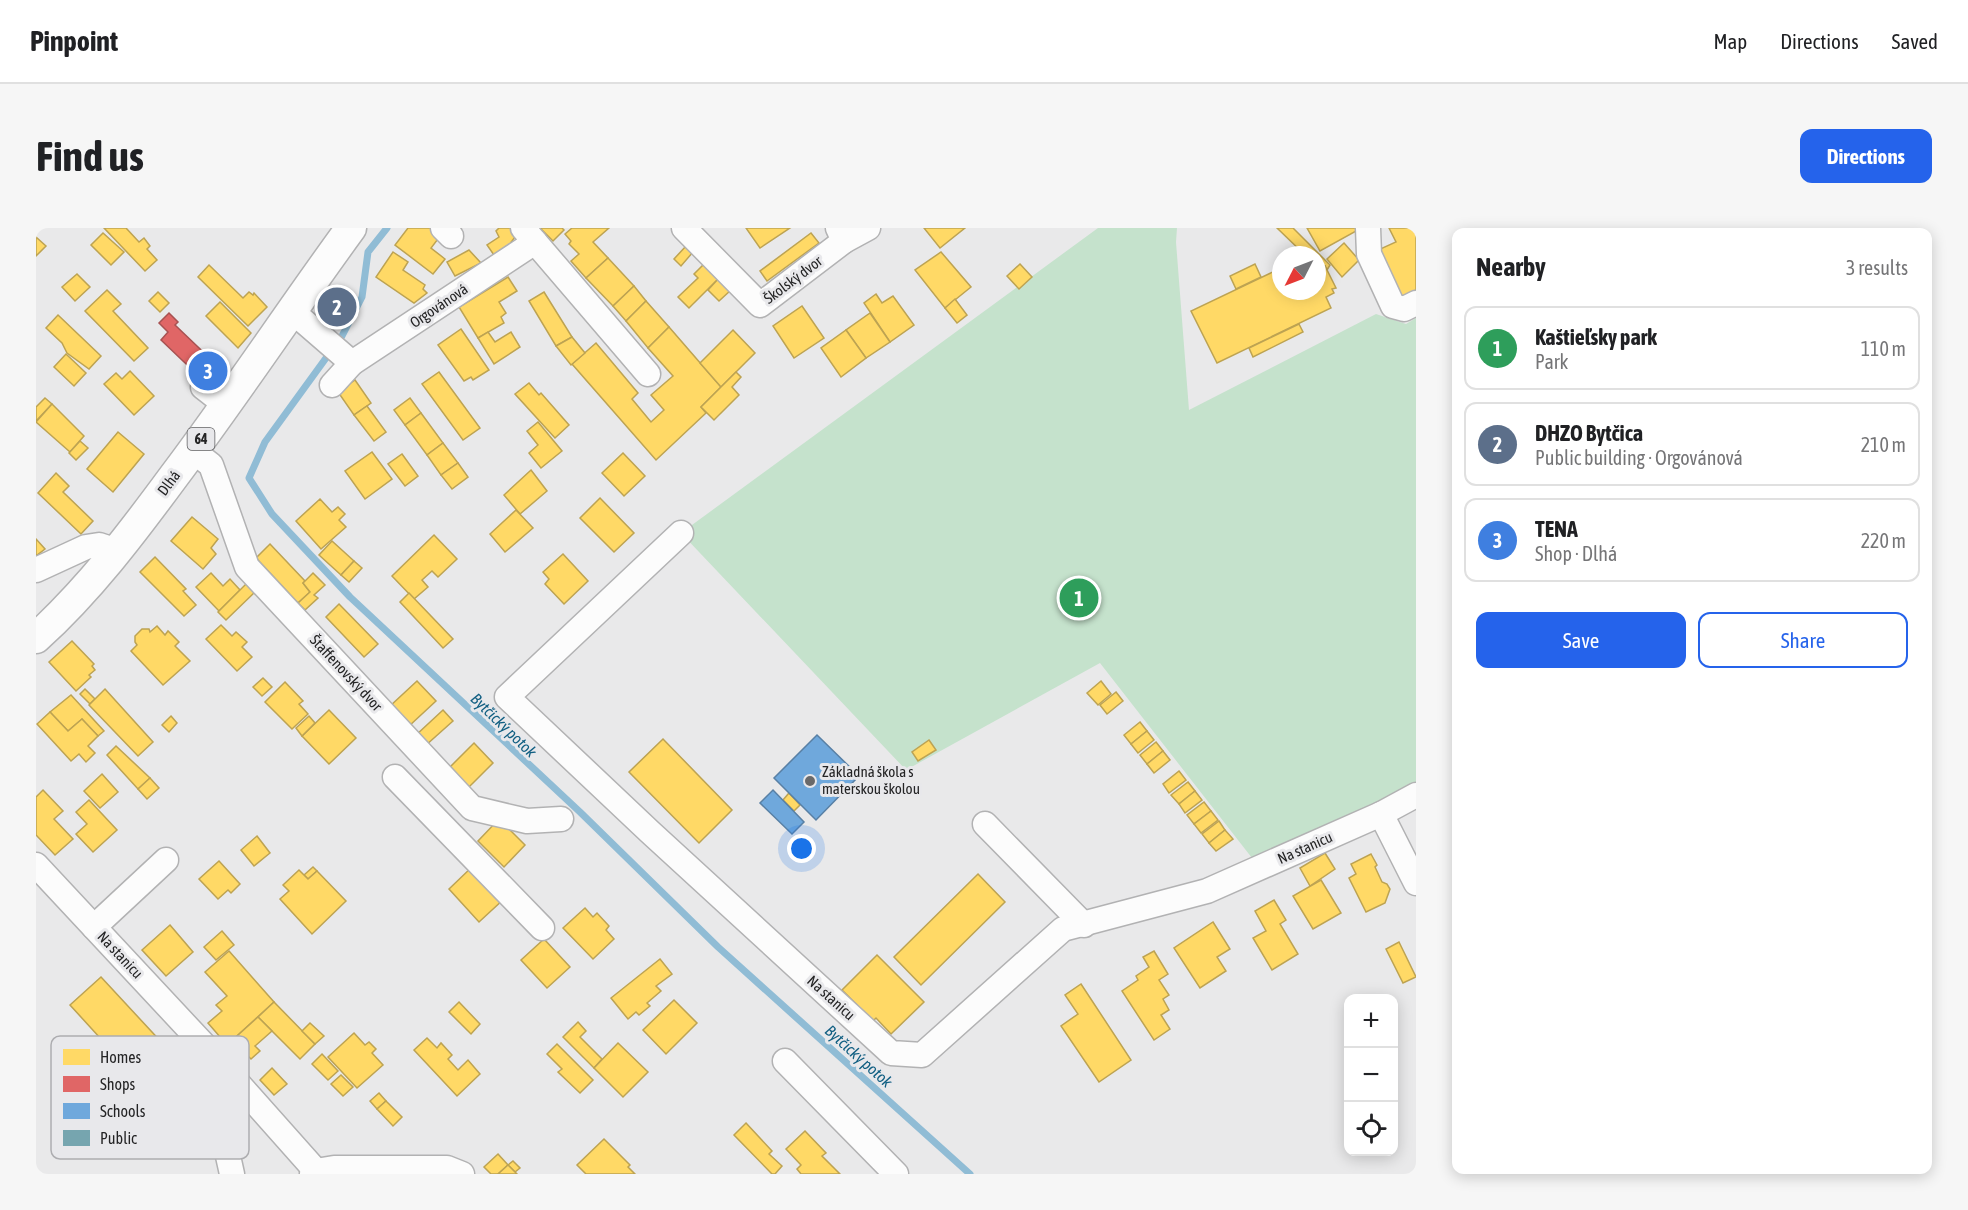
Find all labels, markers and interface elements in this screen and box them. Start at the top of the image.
text: Pinpoint [30,25,118,57]
text: Map [1713,29,1747,53]
text: Directions [1780,29,1859,53]
text: Saved [1892,29,1938,53]
button: Directions [1800,129,1932,183]
text: Find us [36,132,144,180]
north arrow [1272,246,1326,300]
street label: Školský dvor [760,252,826,307]
text: Nearby [1476,252,1546,282]
text: 3 results [1846,256,1908,279]
street label: Orgovánová [407,280,471,331]
pin: 2 [318,284,356,329]
text: Kaštieľsky park [1535,324,1657,350]
text: 1 [1493,337,1502,360]
text: 110 m [1861,337,1906,360]
pin: 3 [188,348,228,394]
text: Park [1535,350,1568,373]
text: DHZO Bytčica [1535,420,1643,446]
road number: 64 [188,428,214,450]
text: 2 [1493,433,1502,456]
text: 210 m [1861,433,1906,456]
text: Public building · Orgovánová [1535,446,1743,469]
street label: Dlhá [154,467,183,498]
text: TENA [1535,516,1578,542]
text: 3 [1493,529,1502,552]
text: 220 m [1861,529,1906,552]
text: Shop · Dlhá [1535,542,1617,565]
pin: 1 [1060,576,1098,620]
button: Save [1476,612,1686,668]
button: Share [1698,612,1908,668]
street label: Štaffenovský dvor [307,631,386,715]
water label: Bytčický potok [467,689,541,762]
place label: Základná škola s materskou školou [822,763,920,797]
marker: Základná škola s materskou školou [803,774,817,788]
street label: Na stanicu [1275,828,1335,867]
your location [787,834,816,863]
street label: Na stanicu [94,928,146,982]
street label: Na stanicu [804,972,859,1023]
map controls [1344,994,1398,1156]
button: + [1344,994,1398,1048]
water label: Bytčický potok [821,1021,897,1092]
legend [51,1036,249,1159]
text: Homes [100,1048,142,1066]
button: − [1344,1048,1398,1102]
text: Shops [100,1075,136,1094]
text: Schools [100,1102,146,1120]
button: locate [1344,1102,1398,1156]
text: Public [100,1129,137,1147]

